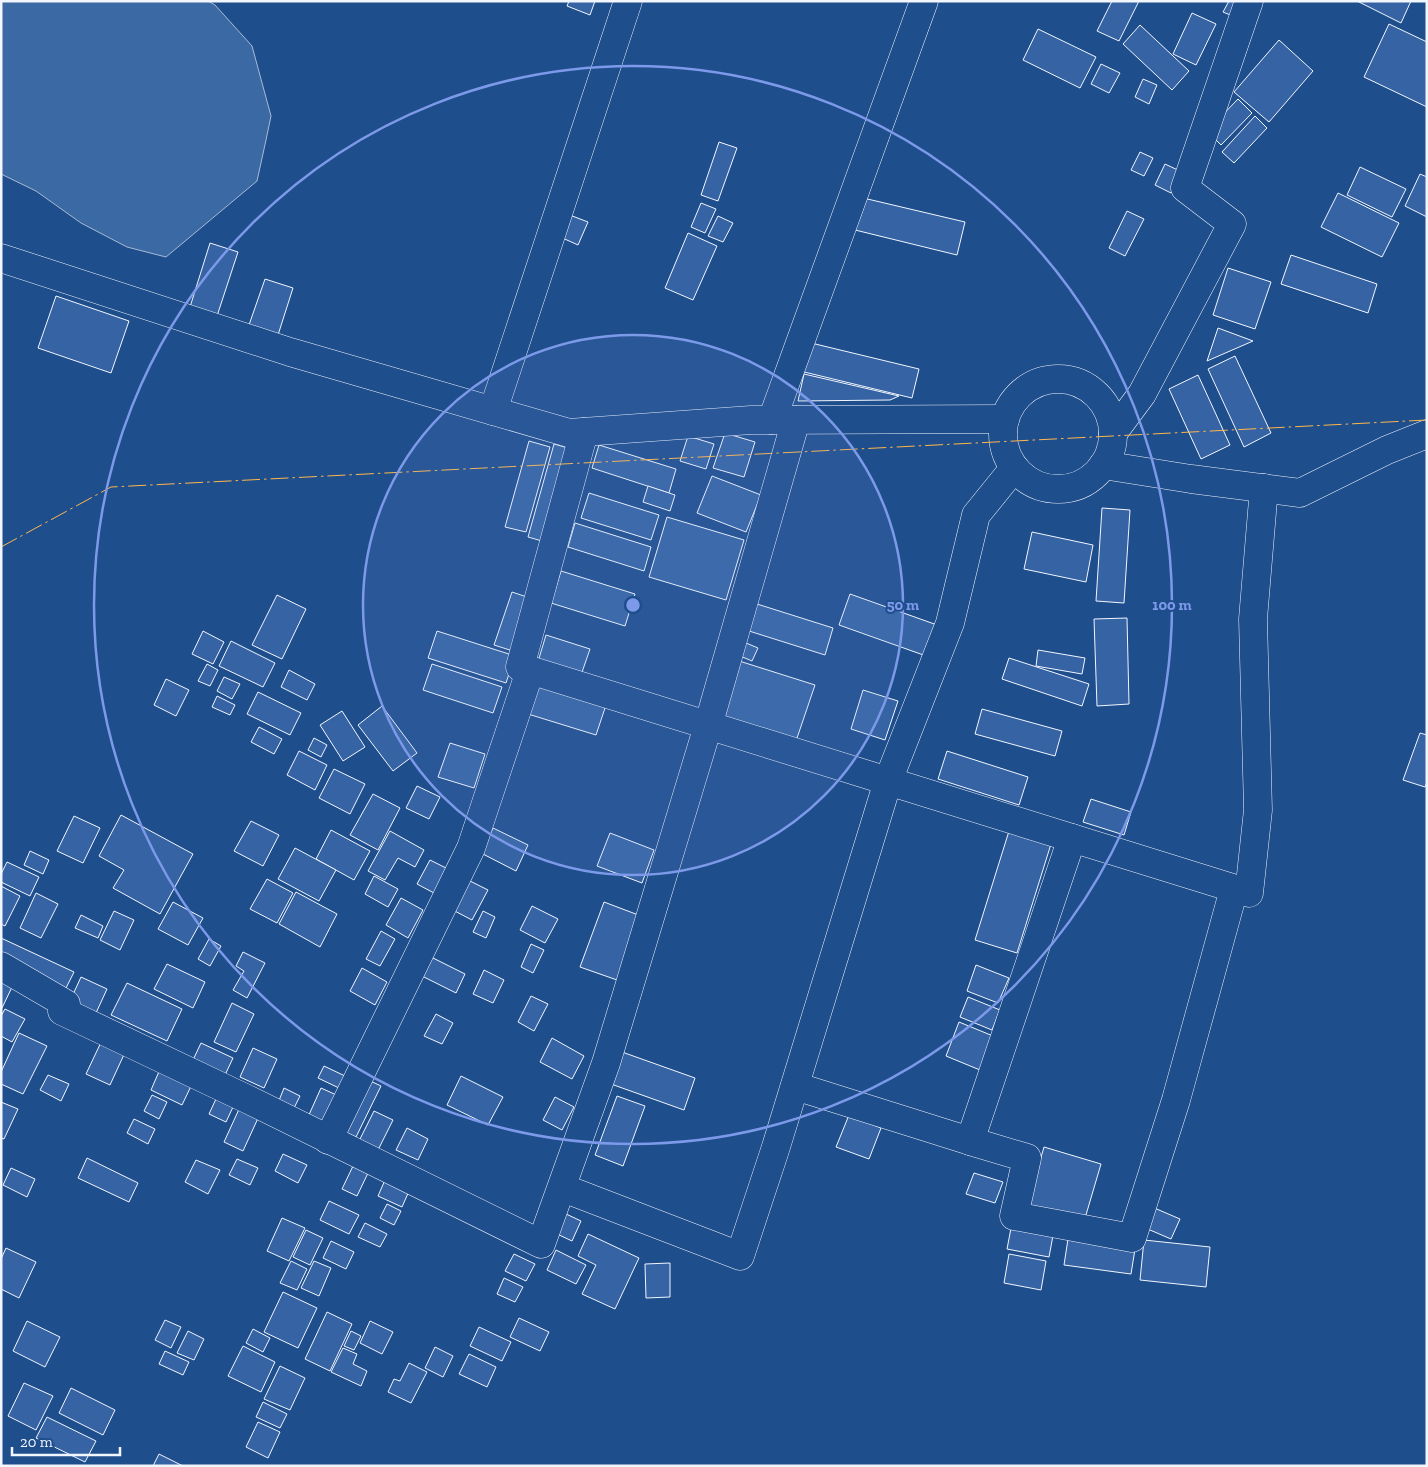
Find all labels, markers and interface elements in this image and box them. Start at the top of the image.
centre of rings [624,596,642,614]
text: 50 m [887,596,919,614]
text: 100 m [1152,596,1192,614]
scale bar [12,1424,120,1456]
text: 20 m [20,1433,53,1451]

